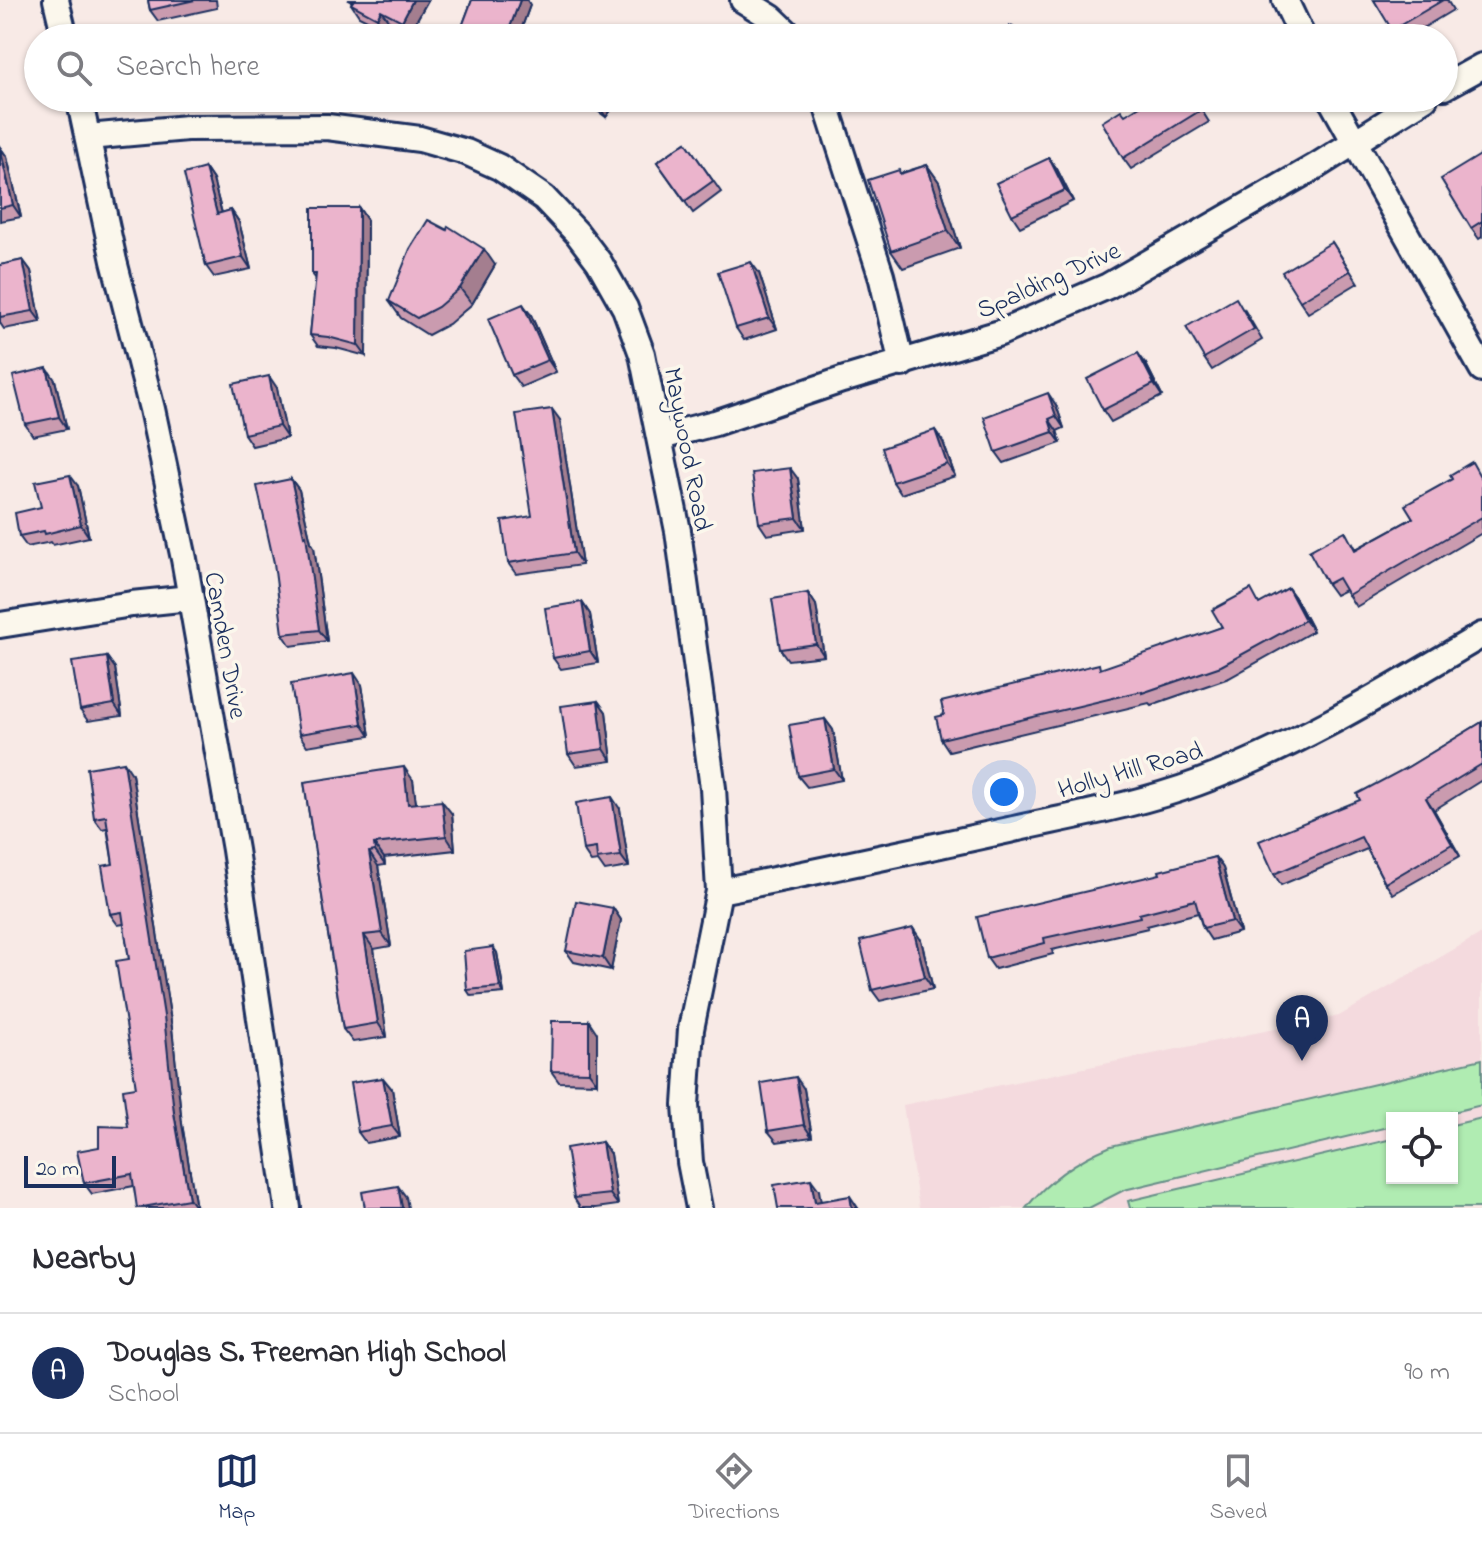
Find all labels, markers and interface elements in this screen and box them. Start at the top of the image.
search box [24,24,1458,112]
icon: search [52,46,96,90]
text: Search here [116,46,260,90]
street label: Spalding Drive [971,233,1128,330]
street label: Maywood Road [652,365,721,535]
street label: Camden Drive [192,569,256,722]
street label: Holly Hill Road [1054,733,1208,811]
your location [984,772,1024,812]
pin: A [1276,995,1328,1061]
map controls [1386,1112,1458,1184]
button: locate [1386,1112,1458,1184]
scale bar [24,1152,116,1188]
text: 20 m [36,1154,79,1186]
text: Nearby [32,1235,136,1285]
text: Douglas S. Freeman High School [108,1332,506,1376]
text: A [50,1354,66,1392]
text: 90 m [1404,1354,1450,1392]
text: School [108,1376,179,1414]
tab: Map [215,1449,259,1529]
tab: Directions [689,1449,780,1529]
tab: Saved [1210,1449,1267,1529]

